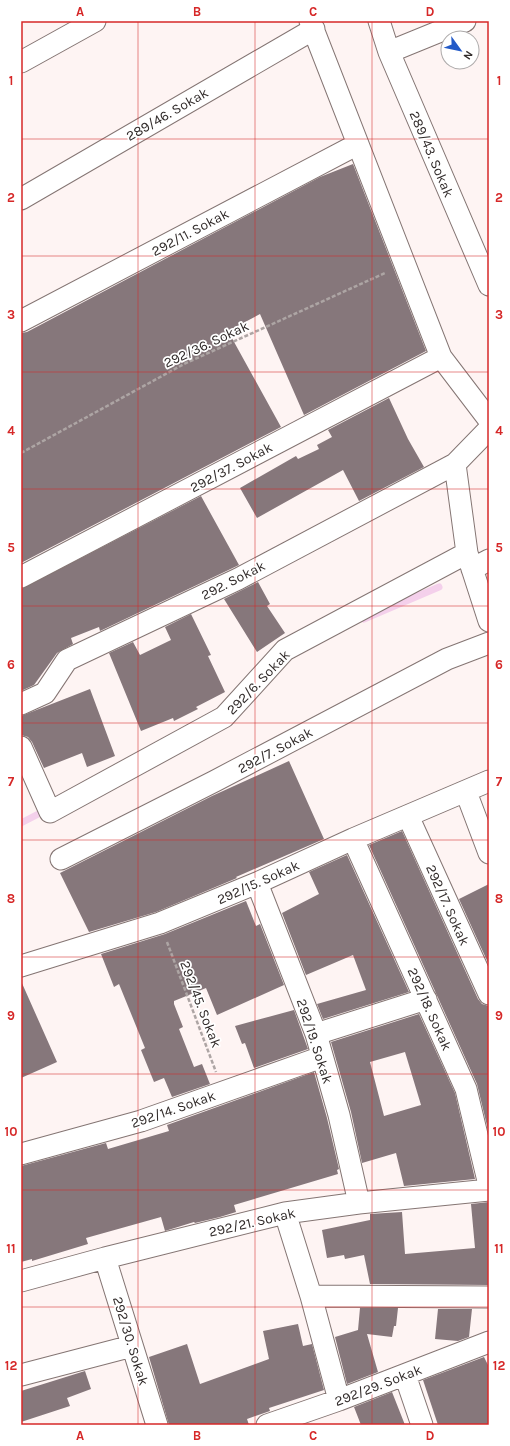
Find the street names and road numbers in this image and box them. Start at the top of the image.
street label: 289/46. Sokak [123,84,211,145]
street label: 289/43. Sokak [406,108,457,200]
street label: 292/11. Sokak [149,205,232,260]
street label: 292/36. Sokak [161,317,252,372]
street label: 292/37. Sokak [187,439,275,496]
street label: 292. Sokak [198,557,268,604]
street label: 292/6. Sokak [223,646,294,718]
street label: 292/7. Sokak [235,724,316,777]
street label: 292/15. Sokak [214,857,302,908]
street label: 292/17. Sokak [422,862,473,949]
street label: 292/45. Sokak [176,958,225,1050]
street label: 292/18. Sokak [404,965,455,1053]
street label: 292/19. Sokak [293,996,336,1086]
street label: 292/14. Sokak [129,1087,218,1132]
street label: 292/21. Sokak [207,1204,297,1241]
street label: 292/30. Sokak [109,1294,152,1388]
street label: 292/29. Sokak [332,1361,424,1410]

